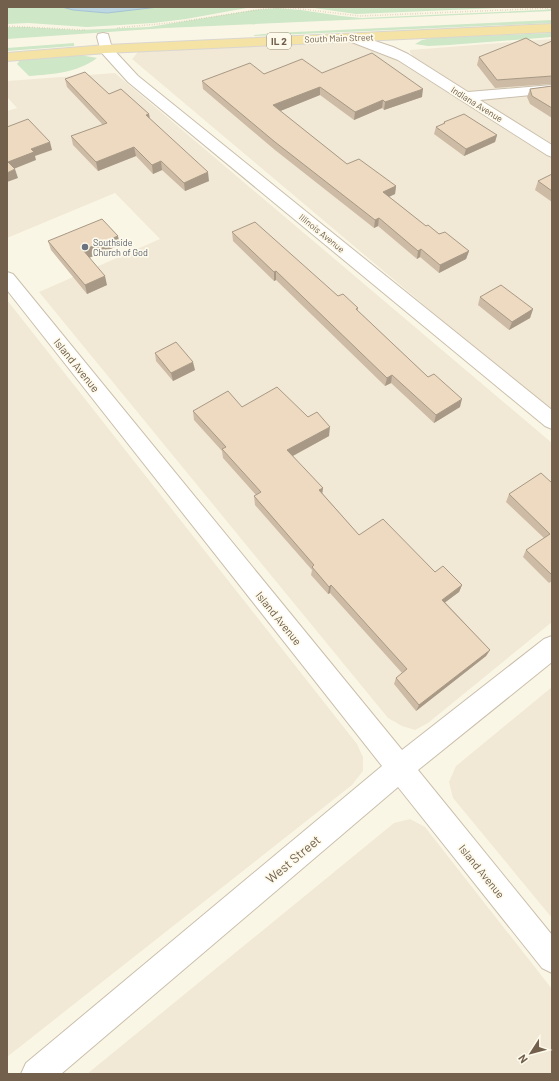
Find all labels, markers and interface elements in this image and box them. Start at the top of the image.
street label: South Main Street [304,31,374,45]
road number: IL 2 [267,33,291,49]
street label: Indiana Avenue [449,84,505,124]
street label: Illinois Avenue [297,211,347,255]
place label: Southside Church of God [93,237,148,258]
marker: Southside Church of God [80,242,90,252]
street label: Island Avenue [51,336,103,395]
street label: Island Avenue [253,589,305,648]
street label: West Street [262,831,324,887]
street label: Island Avenue [456,842,508,901]
north arrow [511,1033,551,1073]
text: N [515,1052,530,1066]

